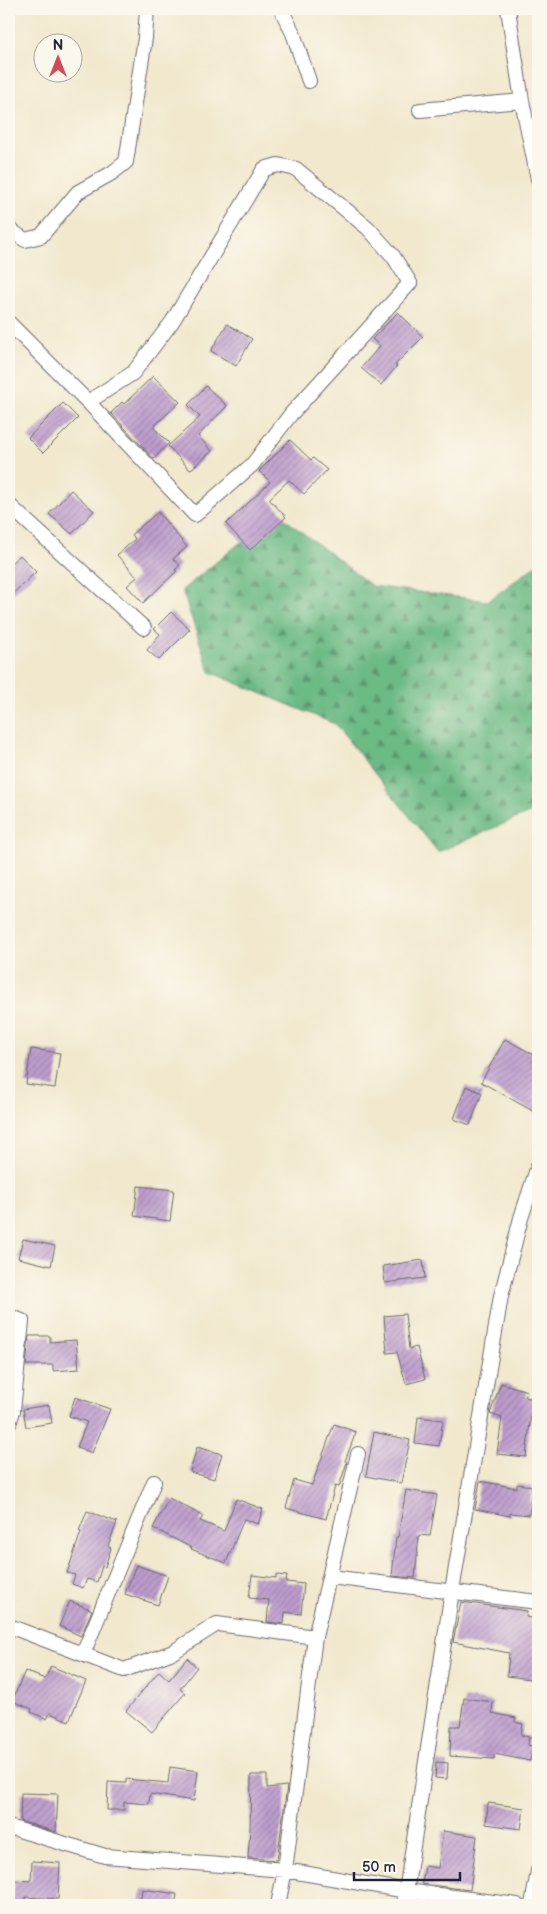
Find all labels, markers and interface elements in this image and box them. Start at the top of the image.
north arrow [32,32,82,82]
text: N [53,37,63,54]
scale bar [354,1849,461,1881]
text: 50 m [362,1858,396,1877]

